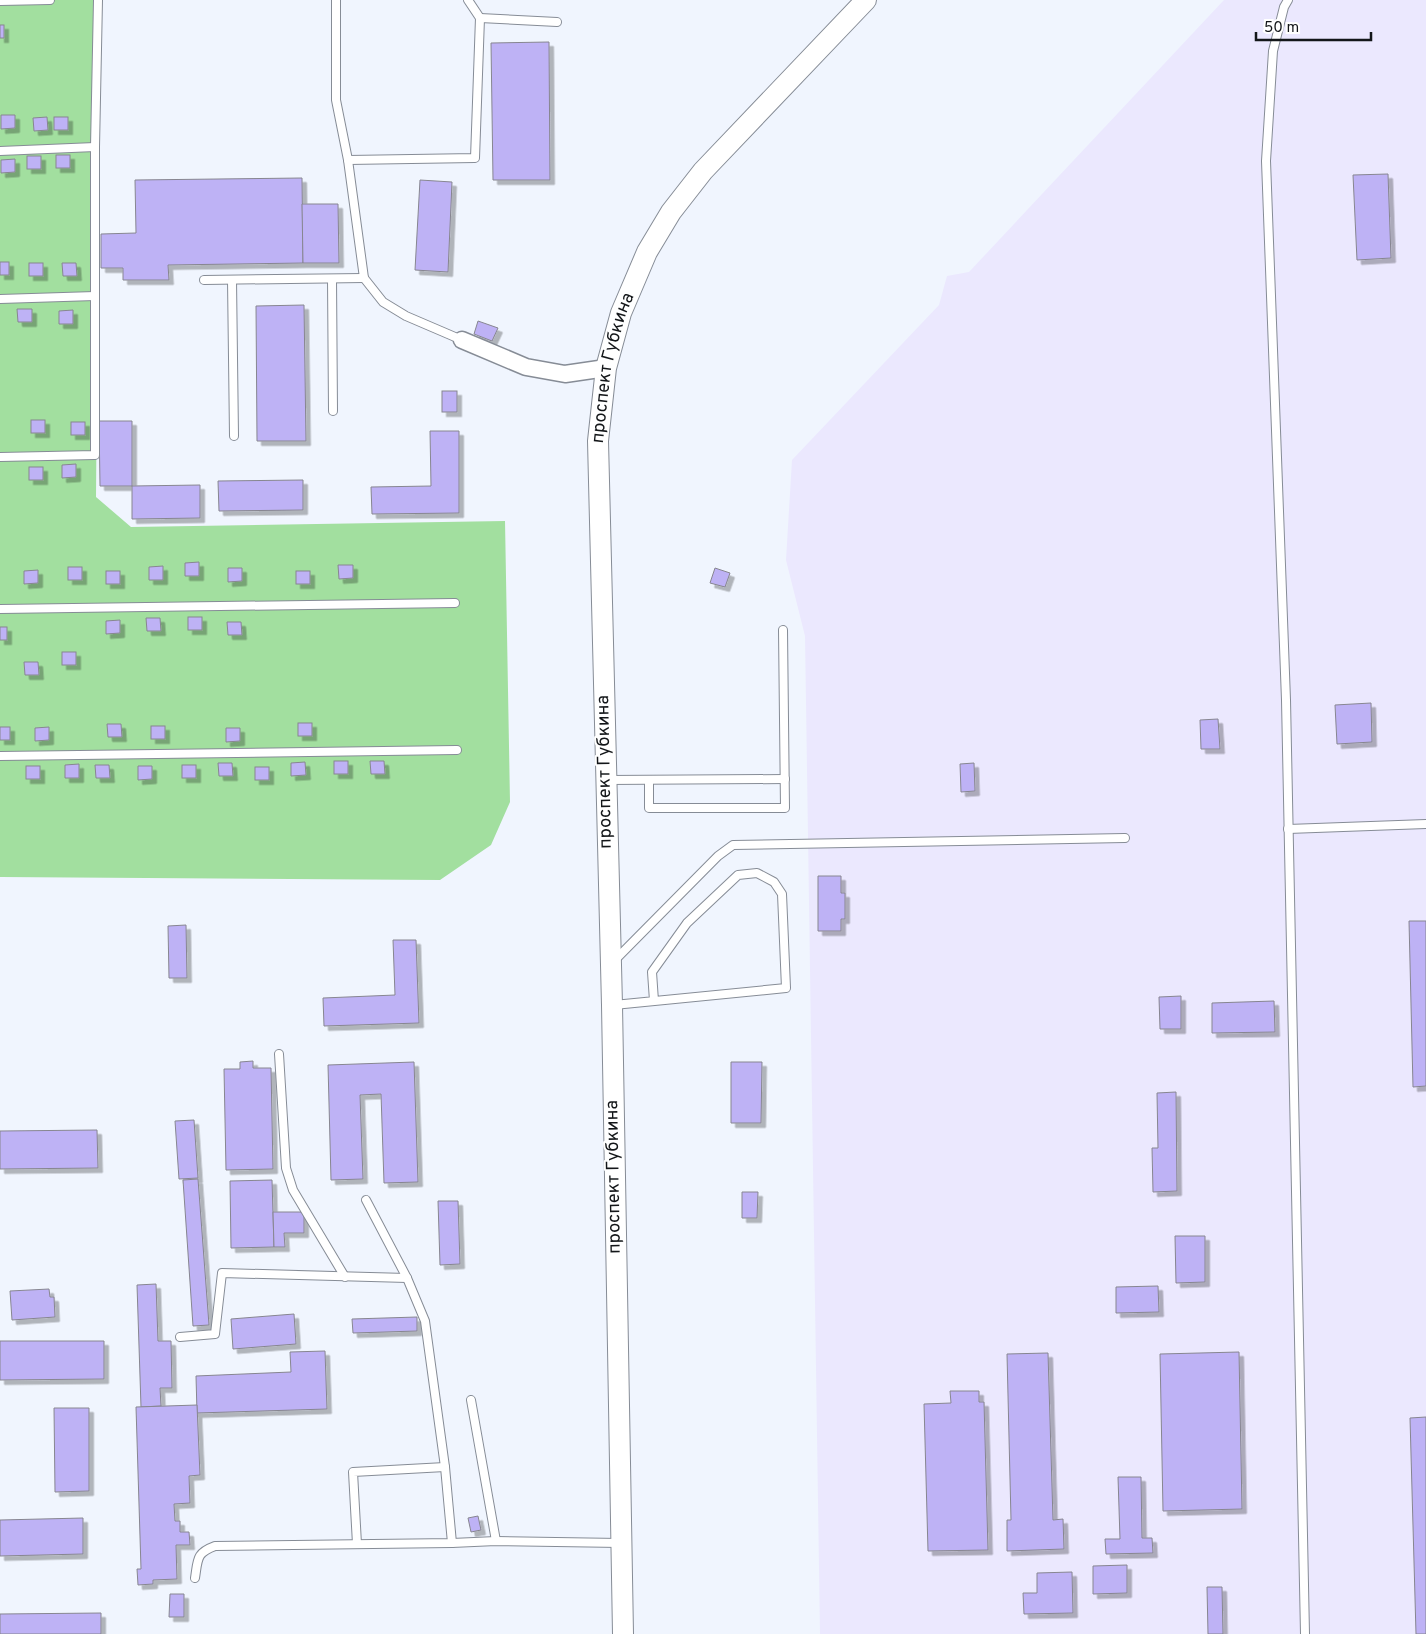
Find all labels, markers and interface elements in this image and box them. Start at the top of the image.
scale bar [1256,10,1371,42]
text: 50 m [1264,19,1299,38]
street label: проспект Губкина [586,289,640,444]
street label: проспект Губкина [592,695,618,849]
street label: проспект Губкина [601,1100,627,1254]

